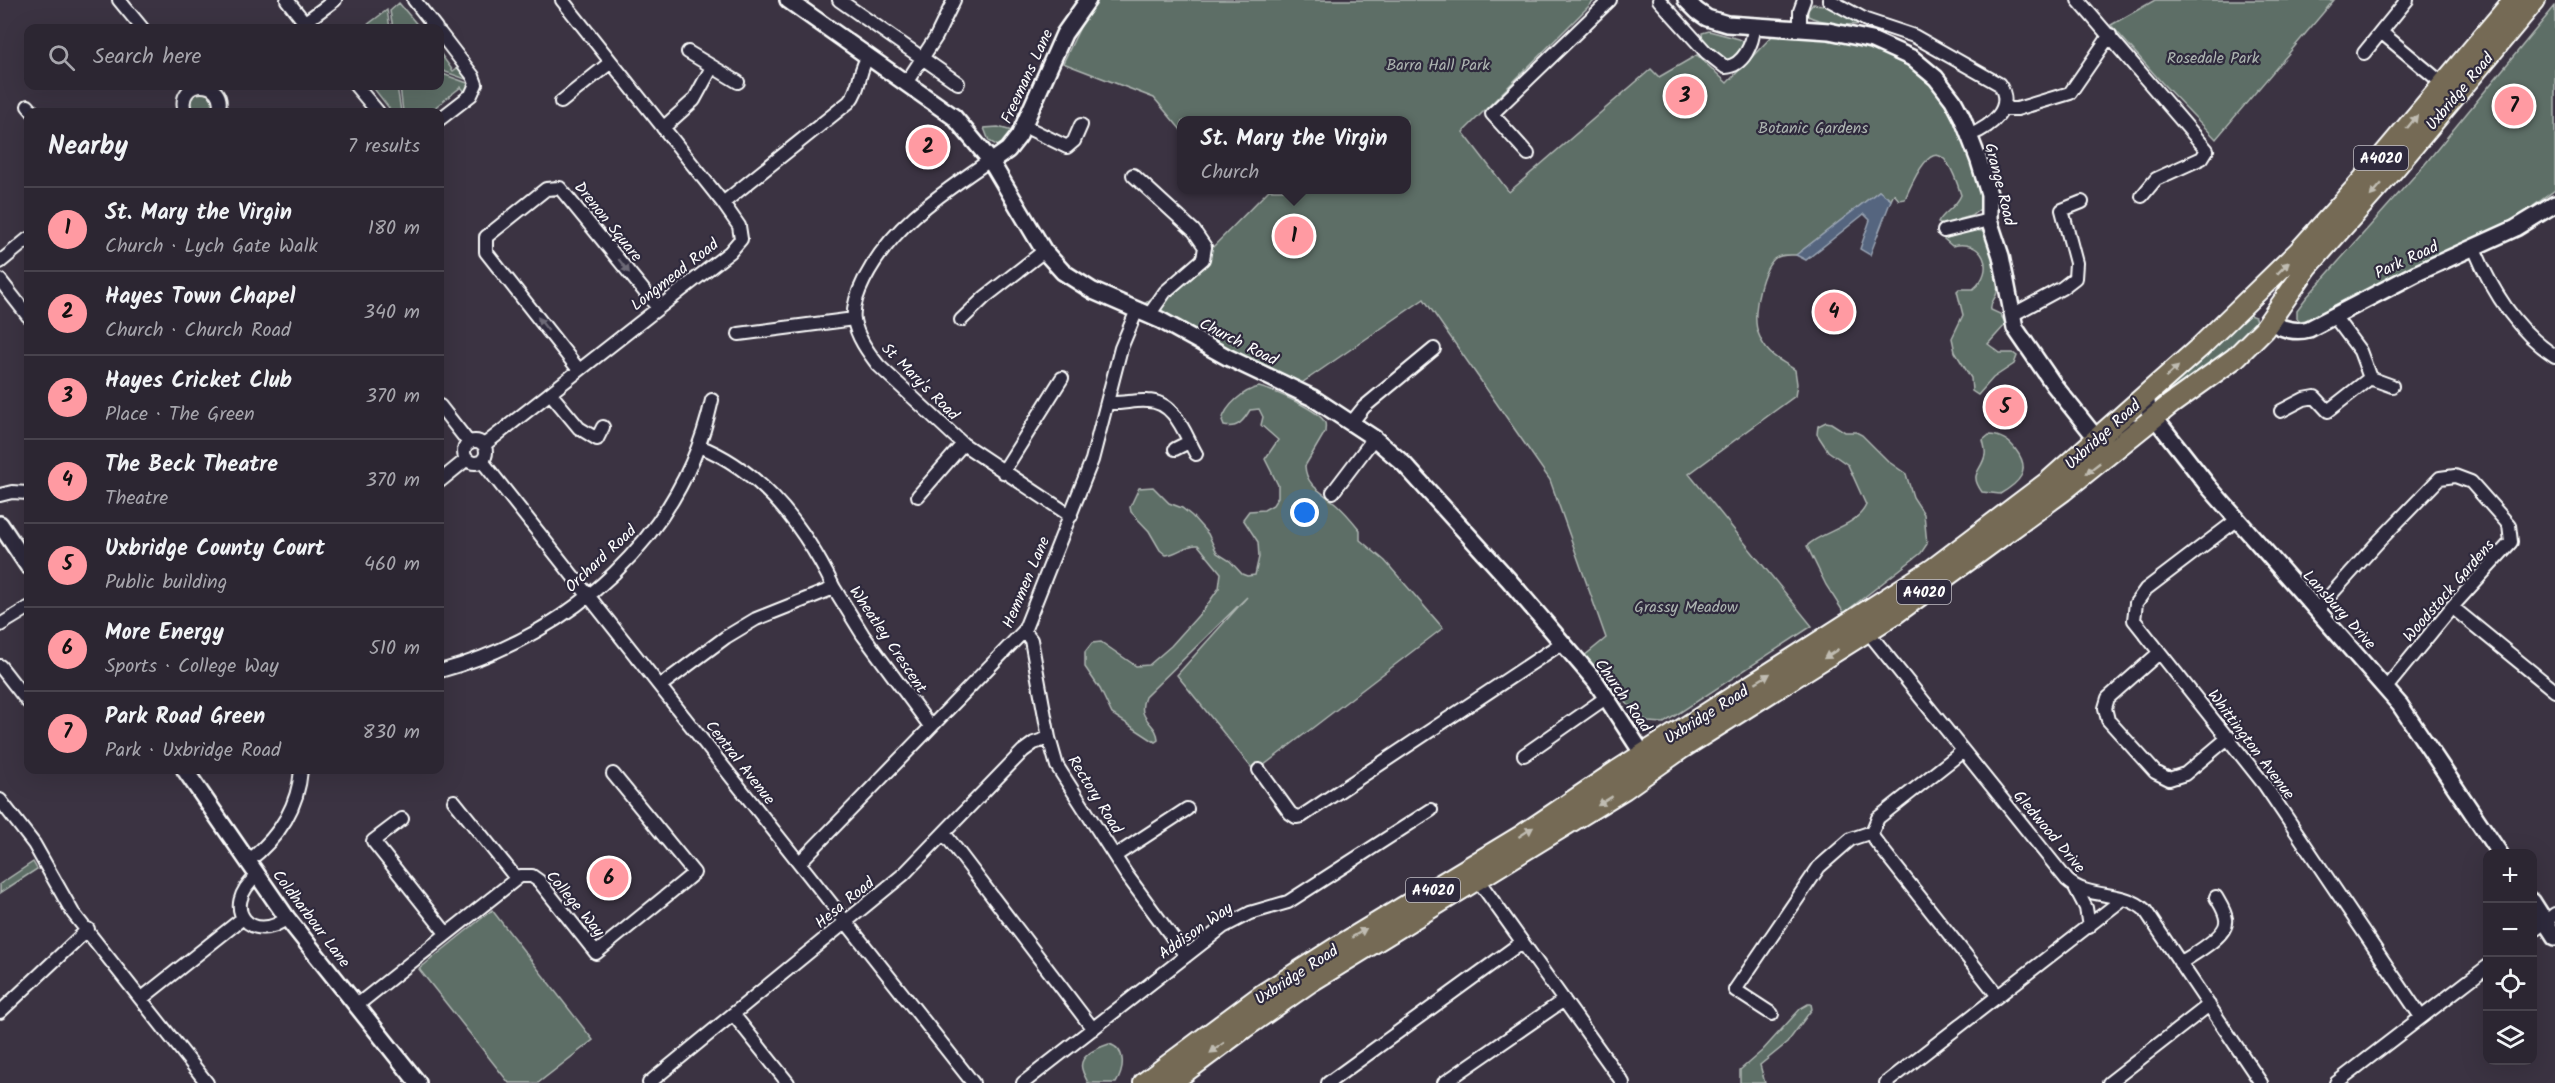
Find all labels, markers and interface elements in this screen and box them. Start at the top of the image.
search box [24,24,444,90]
street label: Freemans Lane [994,25,1060,128]
text: Search here [93,40,201,75]
icon: search [45,41,78,74]
park label: Rosedale Park [2167,46,2260,71]
street label: Uxbridge Road [2420,47,2501,136]
park label: Barra Hall Park [1386,53,1490,78]
pin: 3 [1666,74,1704,118]
pin: 7 [2494,84,2534,128]
one-way arrow [2405,115,2418,130]
popup [1177,116,1411,194]
park label: Botanic Gardens [1758,116,1868,141]
text: St. Mary the Virgin [1201,122,1387,157]
pin: 2 [908,124,948,170]
text: Nearby [48,126,128,168]
text: 7 results [348,131,420,163]
street label: Grange Road [1977,140,2022,229]
road number: A4020 [2354,146,2408,170]
text: Church [1201,157,1259,189]
street label: Drenon Square [567,176,648,268]
one-way arrow [2370,182,2383,197]
text: St. Mary the Virgin [105,196,292,231]
text: 1 [64,213,71,245]
text: 180 m [368,213,420,245]
pin: 1 [1274,214,1314,258]
text: Church · Lych Gate Walk [105,231,318,263]
street label: Longmead Road [625,232,725,318]
street label: Park Road [2371,234,2443,286]
one-way arrow [618,258,631,274]
one-way arrow [2275,261,2289,275]
text: Hayes Town Chapel [105,280,295,315]
pin: 4 [1814,290,1854,334]
text: 2 [62,297,73,329]
text: 340 m [364,297,420,329]
street label: Church Road [1195,312,1283,373]
text: Church · Church Road [105,315,291,347]
one-way arrow [536,316,549,332]
street label: St Mary's Road [875,337,965,428]
text: Hayes Cricket Club [105,364,292,399]
one-way arrow [2164,366,2179,379]
text: 3 [62,381,73,413]
text: 370 m [365,381,420,413]
pin: 5 [1986,384,2024,430]
street label: Uxbridge Road [2059,393,2147,476]
text: Place · The Green [105,399,255,431]
text: The Beck Theatre [105,448,278,483]
one-way arrow [2085,462,2101,475]
text: 4 [62,465,73,497]
text: 370 m [365,465,420,497]
text: Theatre [105,483,168,515]
your location [1290,498,1319,527]
street label: Orchard Road [560,519,643,599]
text: Uxbridge County Court [105,532,325,567]
street label: Hemmen Lane [996,533,1057,632]
street label: Woodstock Gardens [2397,534,2501,648]
text: 5 [62,549,73,581]
text: 460 m [364,549,420,581]
street label: Lansbury Drive [2296,564,2382,656]
text: Public building [105,567,227,599]
road number: A4020 [1897,580,1951,604]
street label: Wheatley Crescent [842,581,934,699]
park label: Grassy Meadow [1634,595,1738,620]
text: More Energy [105,616,224,651]
text: 6 [62,633,73,665]
text: 510 m [369,633,420,665]
one-way arrow [1823,649,1840,660]
text: Sports · College Way [105,651,279,683]
street label: Church Road [1588,654,1658,739]
one-way arrow [1755,672,1771,683]
street label: Uxbridge Road [1660,679,1755,751]
street label: Whittington Avenue [2201,684,2301,805]
text: Park Road Green [105,700,265,735]
street label: Central Avenue [699,715,781,811]
text: 7 [63,717,72,749]
text: 830 m [363,717,420,749]
text: Park · Uxbridge Road [105,735,281,767]
street label: Rectory Road [1061,751,1129,840]
street label: Gledwood Drive [2007,785,2091,879]
one-way arrow [1597,795,1613,806]
one-way arrow [1518,827,1534,838]
map controls [2483,849,2537,1065]
button: + [2483,849,2537,903]
pin: 6 [590,856,628,900]
street label: Coldharbour Lane [266,865,356,973]
street label: College Way [539,865,611,943]
street label: Hesa Road [810,871,881,935]
road number: A4020 [1406,878,1460,902]
street label: Addison Way [1153,896,1239,966]
button: − [2483,903,2537,957]
one-way arrow [1351,928,1367,939]
street label: Uxbridge Road [1250,938,1344,1012]
button: locate [2483,957,2537,1011]
button: layers [2483,1011,2537,1065]
one-way arrow [1209,1042,1225,1054]

